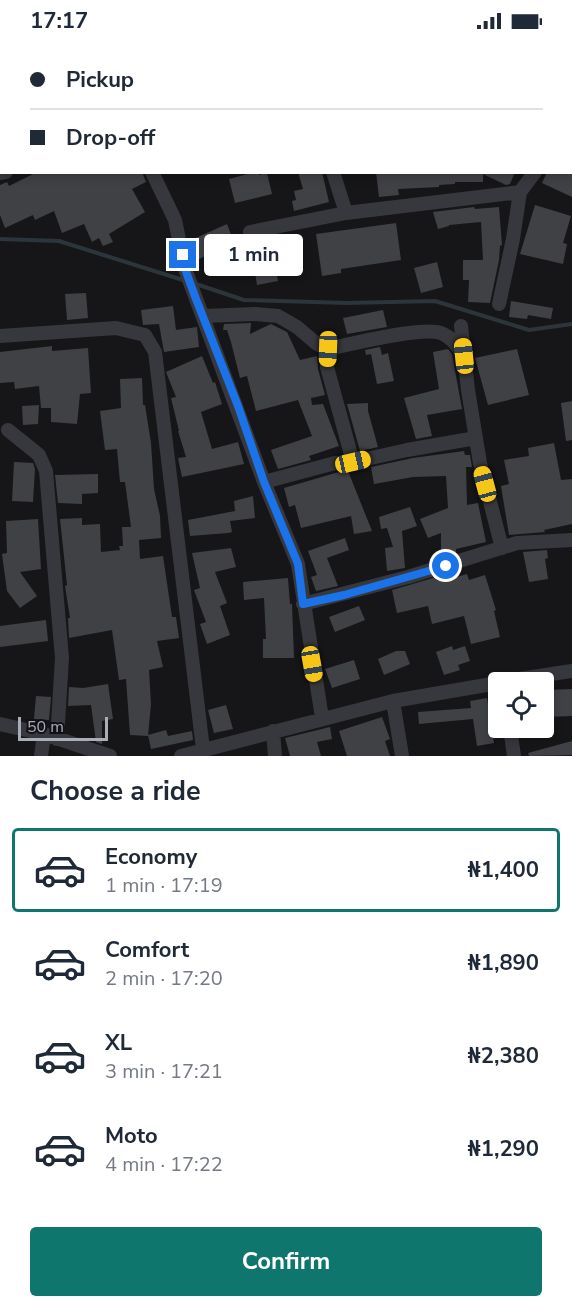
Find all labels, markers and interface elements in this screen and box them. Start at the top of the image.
text: 17:17 [30,6,88,36]
text: Pickup [66,65,134,95]
text: Drop-off [66,123,155,153]
callout: 1 min [204,234,303,276]
route end [169,241,196,268]
text: 1 min [228,241,279,268]
car [318,331,338,367]
car [453,337,475,375]
car [333,449,373,475]
car [472,464,498,504]
route start [432,552,459,579]
car [300,645,324,683]
map controls [488,672,554,738]
button: locate [488,672,554,738]
scale bar [18,714,108,742]
text: 50 m [27,716,64,738]
text: Choose a ride [30,773,201,810]
text: Economy [105,842,197,872]
icon: car [33,843,87,897]
text: ₦1,400 [468,855,539,885]
text: 1 min · 17:19 [105,872,223,899]
text: Comfort [105,935,189,965]
icon: car [33,936,87,990]
text: ₦1,890 [468,948,539,978]
text: 2 min · 17:20 [105,965,223,992]
text: XL [105,1028,132,1058]
icon: car [33,1029,87,1083]
text: ₦2,380 [468,1041,539,1071]
text: 3 min · 17:21 [105,1058,223,1085]
text: Moto [105,1121,158,1151]
icon: car [33,1122,87,1176]
text: ₦1,290 [468,1134,539,1164]
text: 4 min · 17:22 [105,1151,223,1178]
button: Confirm [30,1227,542,1296]

